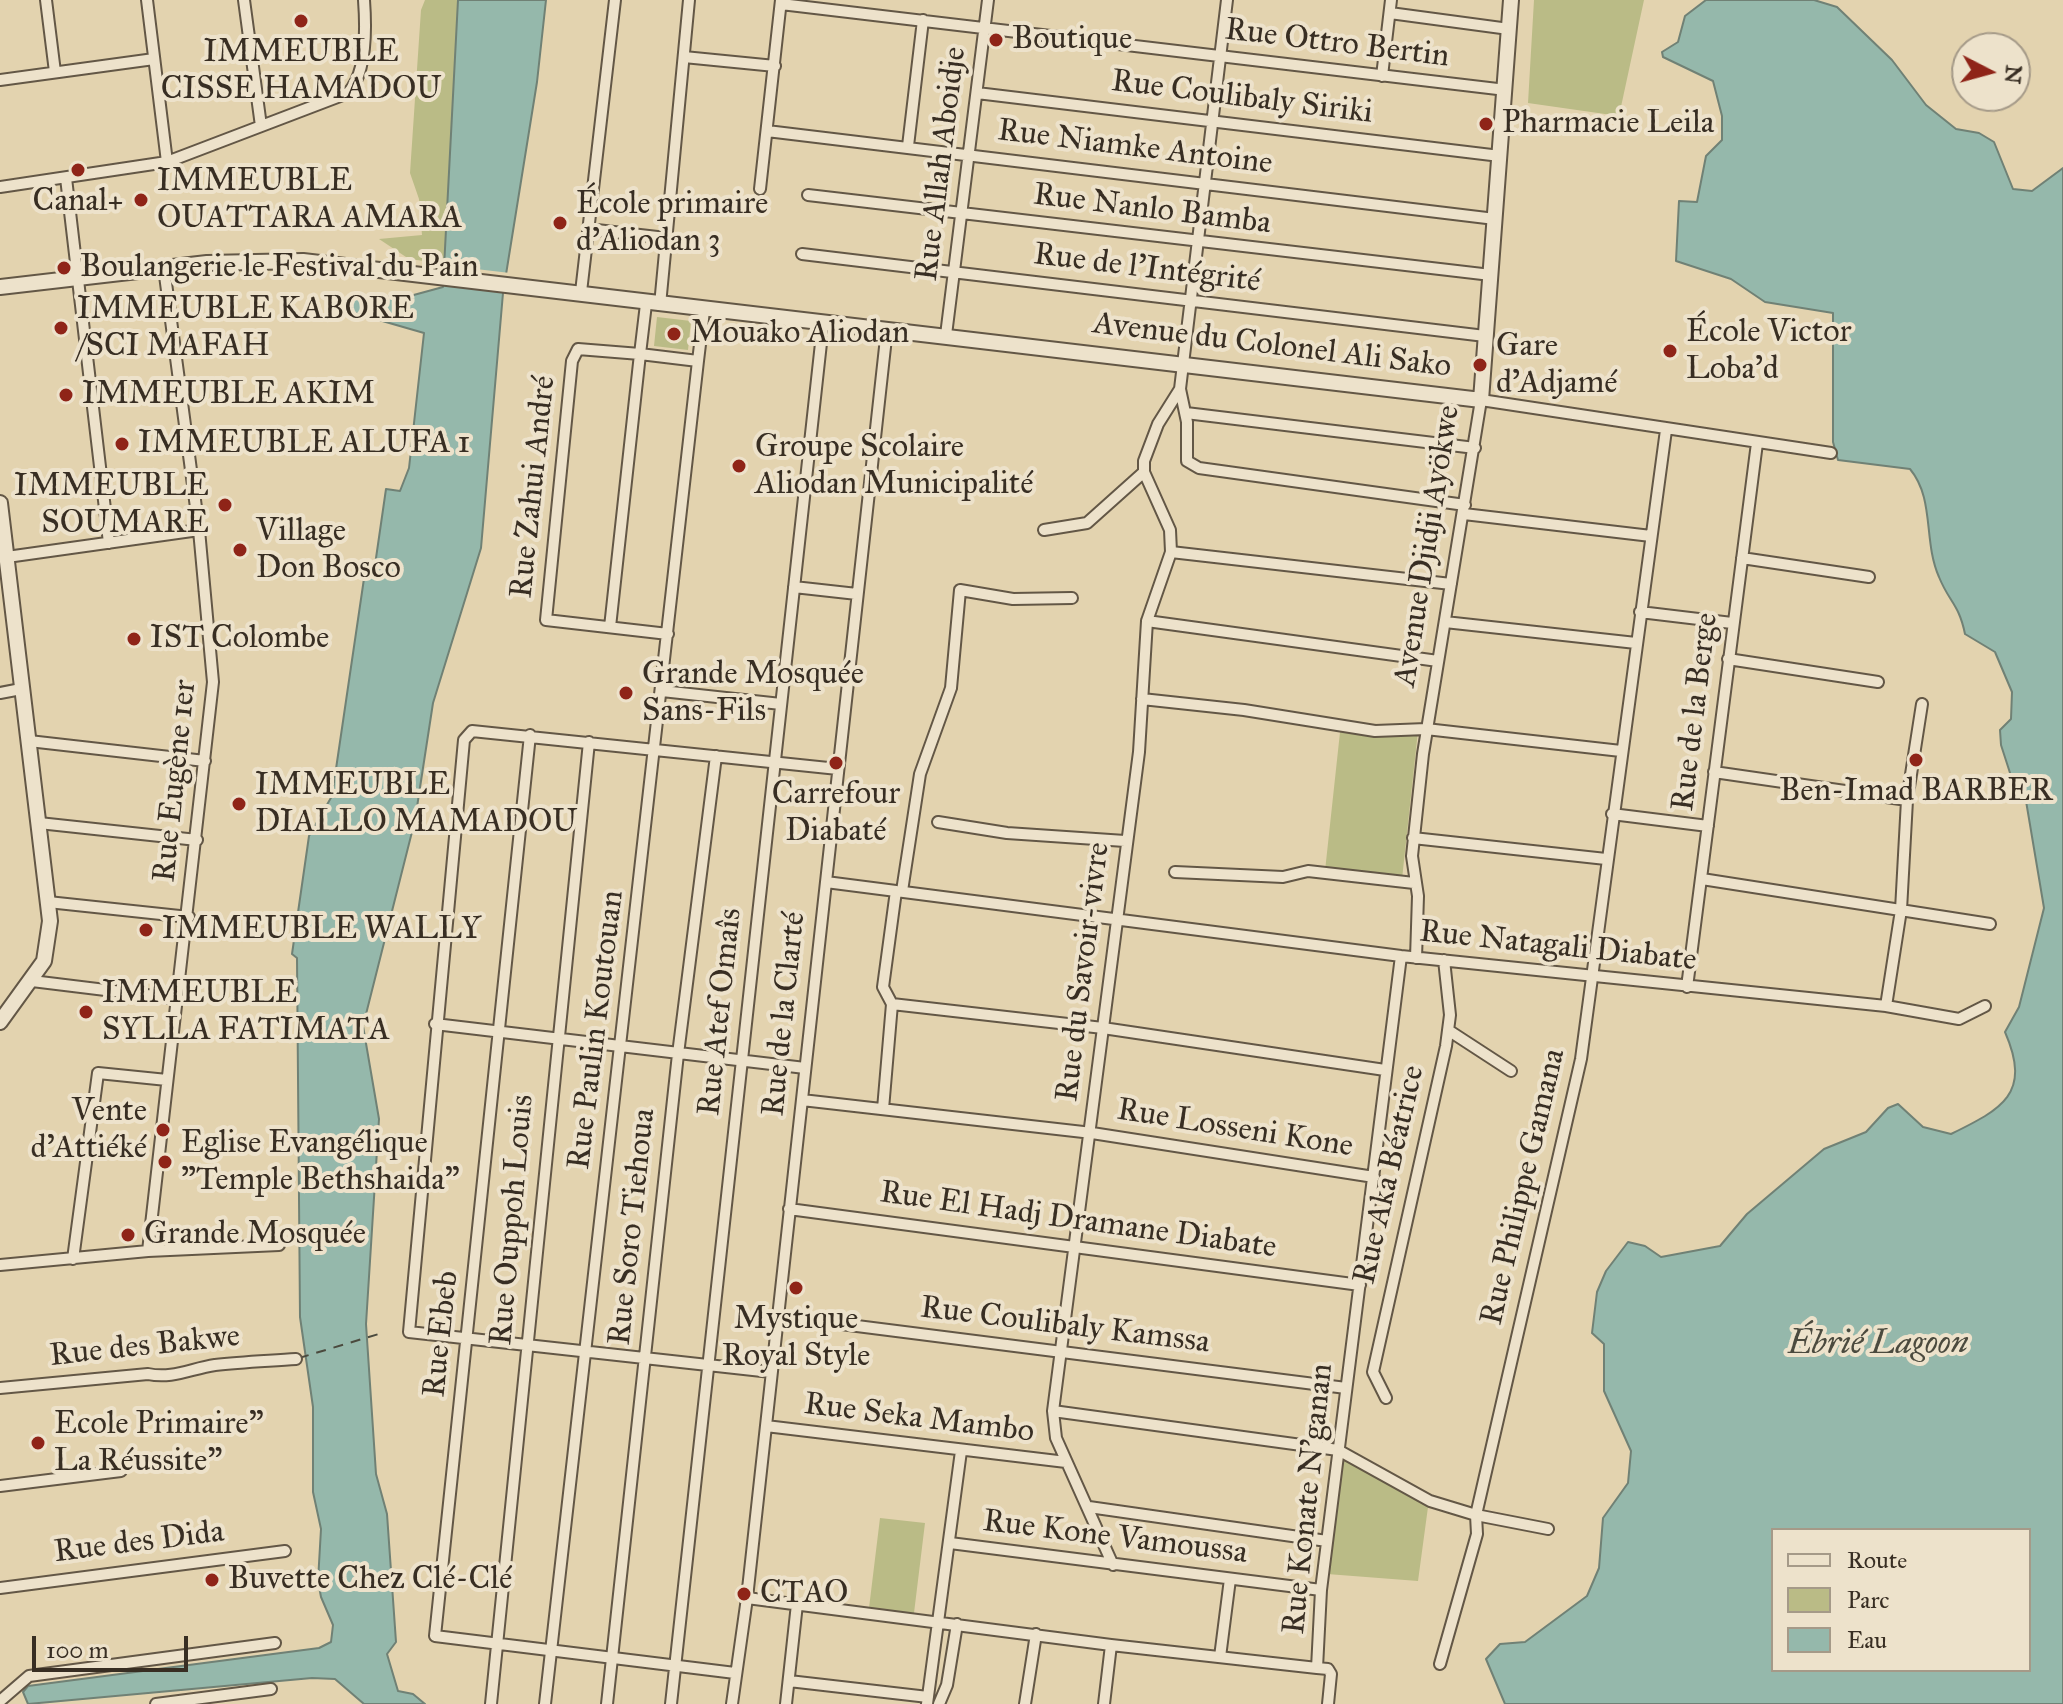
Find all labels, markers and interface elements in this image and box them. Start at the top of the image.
street label: Rue Ottro Bertin [1223,11,1451,77]
marker: IMMEUBLE CISSE HAMADOU [292,12,310,30]
place label: Boutique [1012,21,1132,59]
marker: Boutique [987,31,1005,49]
north arrow [1951,32,2031,112]
place label: IMMEUBLE CISSE HAMADOU [161,34,441,109]
street label: Rue Allah Aboidje [909,45,975,283]
street label: Rue Coulibaly Siriki [1109,63,1375,133]
text: N [1999,64,2028,85]
place label: Pharmacie Leila [1502,105,1714,143]
street label: Rue Niamke Antoine [995,112,1275,184]
marker: Pharmacie Leila [1477,115,1495,133]
marker: Canal+ [69,161,87,179]
place label: IMMEUBLE OUATTARA AMARA [157,163,462,238]
street label: Rue Nanlo Bamba [1031,176,1273,244]
place label: Canal+ [33,183,123,221]
place label: École primaire d’Aliodan 3 [576,186,768,261]
marker: IMMEUBLE OUATTARA AMARA [132,191,150,209]
marker: École primaire d’Aliodan 3 [551,214,569,232]
street label: Rue de l'Intégrité [1031,236,1263,302]
place label: Boulangerie le Festival du Pain [80,249,479,287]
marker: Boulangerie le Festival du Pain [55,259,73,277]
place label: IMMEUBLE KABORE /SCI MAFAH [77,291,414,366]
street label: Avenue du Colonel Ali Sako [1091,305,1453,387]
place label: École Victor Loba'd [1686,314,1851,389]
place label: Mouako Aliodan [690,315,909,353]
marker: IMMEUBLE KABORE /SCI MAFAH [52,319,70,337]
marker: Mouako Aliodan [665,325,683,343]
place label: Gare d'Adjamé [1496,328,1618,403]
marker: École Victor Loba'd [1661,342,1679,360]
marker: Gare d'Adjamé [1471,356,1489,374]
street label: Rue Zahui André [503,374,565,600]
place label: IMMEUBLE AKIM [82,376,375,414]
marker: IMMEUBLE AKIM [57,386,75,404]
street label: Avenue Djidji Ayökwe [1387,403,1469,689]
place label: IMMEUBLE ALUFA 1 [138,425,470,463]
place label: Groupe Scolaire Aliodan Municipalité [755,429,1033,504]
marker: IMMEUBLE ALUFA 1 [113,435,131,453]
marker: Groupe Scolaire Aliodan Municipalité [730,457,748,475]
place label: IMMEUBLE SOUMARE [14,468,209,543]
marker: IMMEUBLE SOUMARE [216,496,234,514]
place label: Village Don Bosco [256,513,401,588]
marker: Village Don Bosco [231,541,249,559]
street label: Rue de la Berge [1665,611,1727,813]
place label: IST Colombe [150,620,329,658]
marker: IST Colombe [125,630,143,648]
place label: Grande Mosquée Sans-Fils [642,656,864,731]
street label: Rue Eugène 1er [146,678,206,884]
marker: Grande Mosquée Sans-Fils [617,684,635,702]
marker: Ben-Imad BARBER [1907,751,1925,769]
marker: Carrefour Diabaté [827,754,845,772]
place label: IMMEUBLE DIALLO MAMADOU [255,767,577,842]
place label: Ben-Imad BARBER [1779,773,2053,811]
place label: Carrefour Diabaté [772,776,900,851]
marker: IMMEUBLE DIALLO MAMADOU [230,795,248,813]
street label: Rue du Savoir-vivre [1049,840,1119,1104]
street label: Rue Paulin Koutouan [561,888,633,1172]
street label: Rue Atef Omaîs [691,906,751,1118]
street label: Rue de la Clarté [755,910,815,1118]
place label: IMMEUBLE WALLY [162,911,481,949]
street label: Rue Natagali Diabate [1418,913,1698,981]
marker: IMMEUBLE WALLY [137,921,155,939]
place label: IMMEUBLE SYLLA FATIMATA [102,975,390,1050]
marker: IMMEUBLE SYLLA FATIMATA [77,1003,95,1021]
street label: Rue Philippe Gamana [1474,1045,1574,1329]
street label: Rue Aka Béatrice [1346,1062,1434,1288]
street label: Rue Losseni Kone [1114,1091,1356,1167]
place label: Vente d'Attiéké [31,1093,147,1168]
street label: Rue Ouppoh Louis [483,1093,543,1347]
street label: Rue Soro Tiehoua [601,1107,665,1347]
marker: Vente d'Attiéké [154,1121,172,1139]
place label: Eglise Evangélique "Temple Bethshaida" [181,1125,460,1200]
marker: Eglise Evangélique "Temple Bethshaida" [156,1153,174,1171]
street label: Rue El Hadj Dramane Diabate [877,1174,1279,1268]
place label: Grande Mosquée [144,1216,366,1254]
marker: Grande Mosquée [119,1226,137,1244]
street label: Rue Ebeb [416,1269,468,1399]
marker: Mystique Royal Style [787,1279,805,1297]
street label: Rue Coulibaly Kamssa [918,1289,1212,1363]
place label: Mystique Royal Style [722,1301,870,1376]
street label: Rue des Bakwe [48,1318,242,1376]
water label: Ébrié Lagoon [1788,1325,1968,1365]
street label: Rue Konate N'ganan [1276,1362,1342,1636]
street label: Rue Seka Mambo [802,1386,1036,1452]
place label: Ecole Primaire" La Réussite" [54,1406,264,1481]
marker: Ecole Primaire" La Réussite" [29,1434,47,1452]
street label: Rue Kone Vamoussa [981,1503,1249,1573]
street label: Rue des Dida [52,1514,226,1572]
legend [1771,1528,2031,1672]
text: Route [1847,1545,1907,1575]
place label: Buvette Chez Clé-Clé [228,1561,512,1599]
marker: Buvette Chez Clé-Clé [203,1571,221,1589]
place label: CTAO [760,1575,848,1613]
marker: CTAO [735,1585,753,1603]
text: Parc [1847,1585,1889,1615]
scale bar [36,1620,192,1670]
text: Eau [1847,1625,1887,1655]
text: 100 m [46,1635,109,1665]

